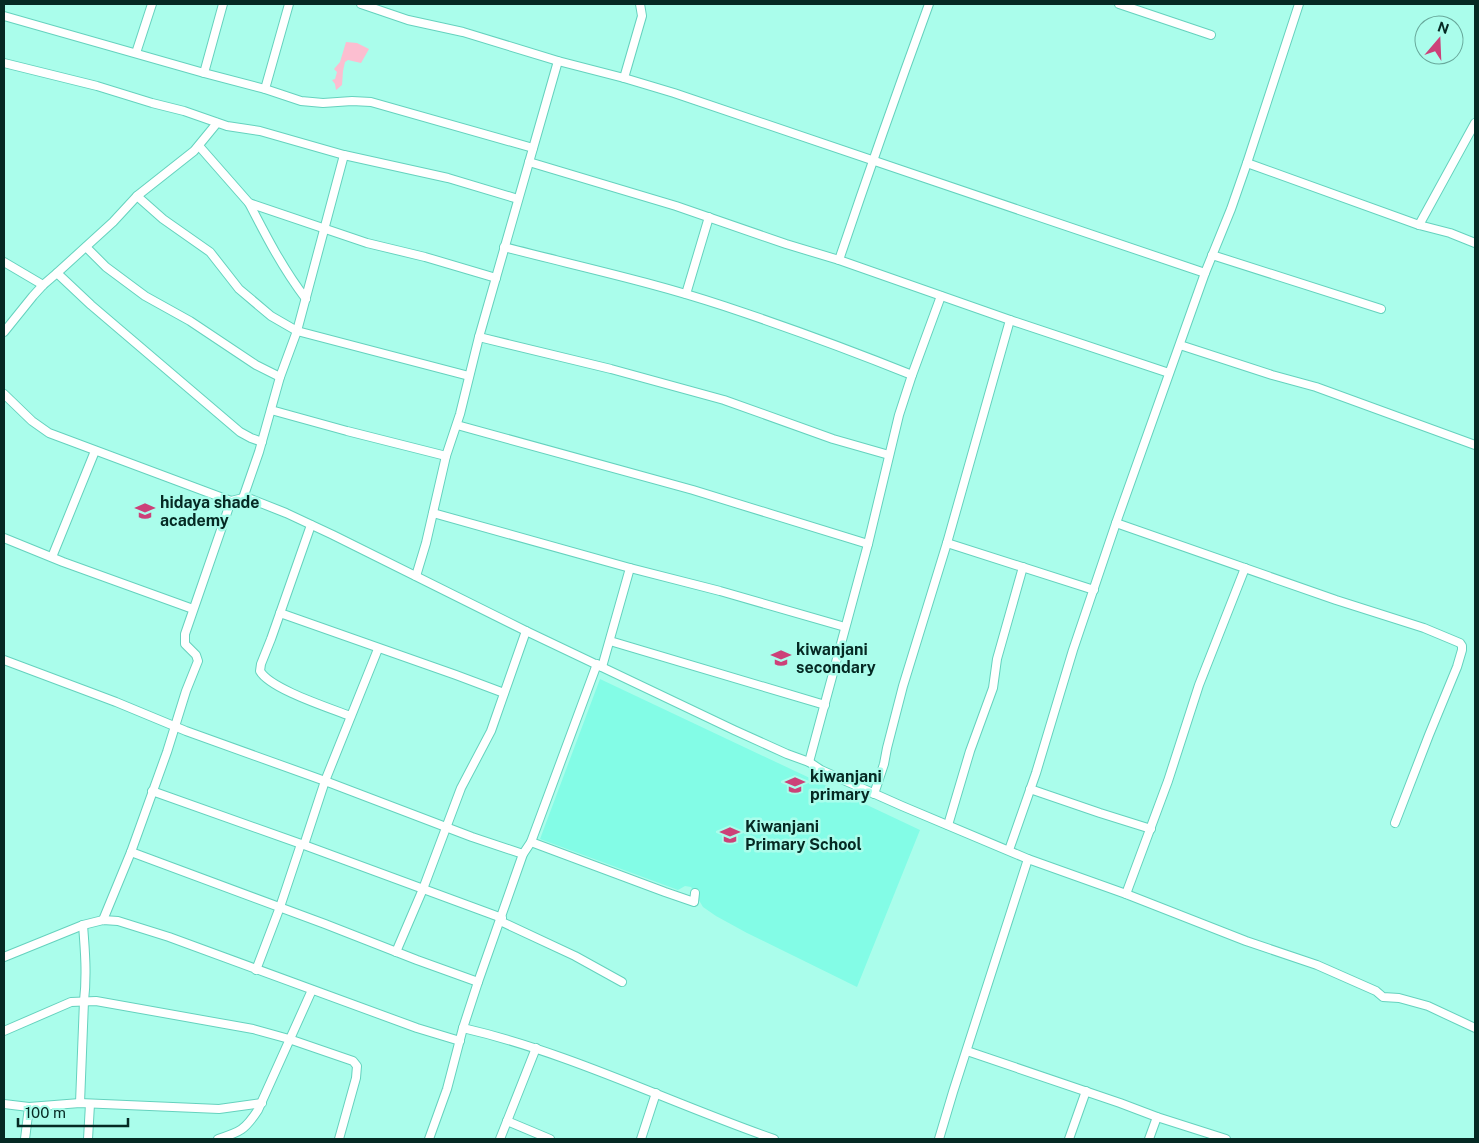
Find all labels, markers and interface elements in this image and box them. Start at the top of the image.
north arrow [1414,15,1464,65]
text: N [1435,18,1451,37]
place label: hidaya shade academy [160,493,260,530]
school or university icon: hidaya shade academy [134,500,156,522]
place label: kiwanjani secondary [796,640,876,677]
school or university icon: kiwanjani secondary [770,647,792,669]
place label: kiwanjani primary [810,767,882,804]
school or university icon: kiwanjani primary [784,774,806,796]
place label: Kiwanjani Primary School [745,817,862,854]
school or university icon: Kiwanjani Primary School [719,824,741,846]
scale bar [18,1096,128,1128]
text: 100 m [25,1104,66,1121]

